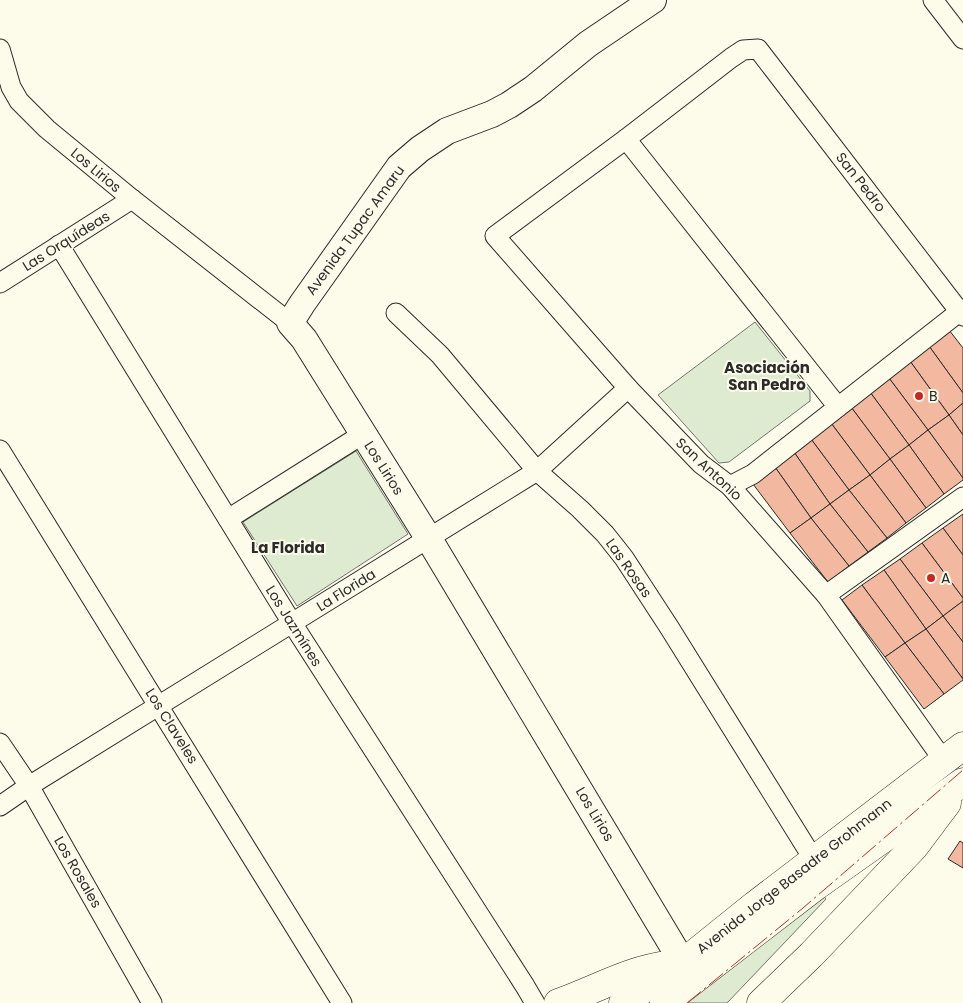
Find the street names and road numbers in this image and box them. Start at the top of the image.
street label: Los Lirios [66,143,126,197]
street label: San Pedro [831,148,891,216]
street label: Avenida Tupac Amaru [301,161,409,299]
street label: Las Orquídeas [18,206,114,276]
street label: San Antonio [671,433,747,505]
street label: Los Lirios [359,437,409,499]
street label: Las Rosas [601,534,657,602]
street label: La Florida [313,564,379,616]
street label: Los Jazmínes [261,582,327,670]
street label: Los Claveles [141,684,203,768]
street label: Los Lirios [571,783,619,845]
street label: Avenida Jorge Basadre Grohmann [692,794,896,958]
street label: Los Rosales [49,832,107,912]

